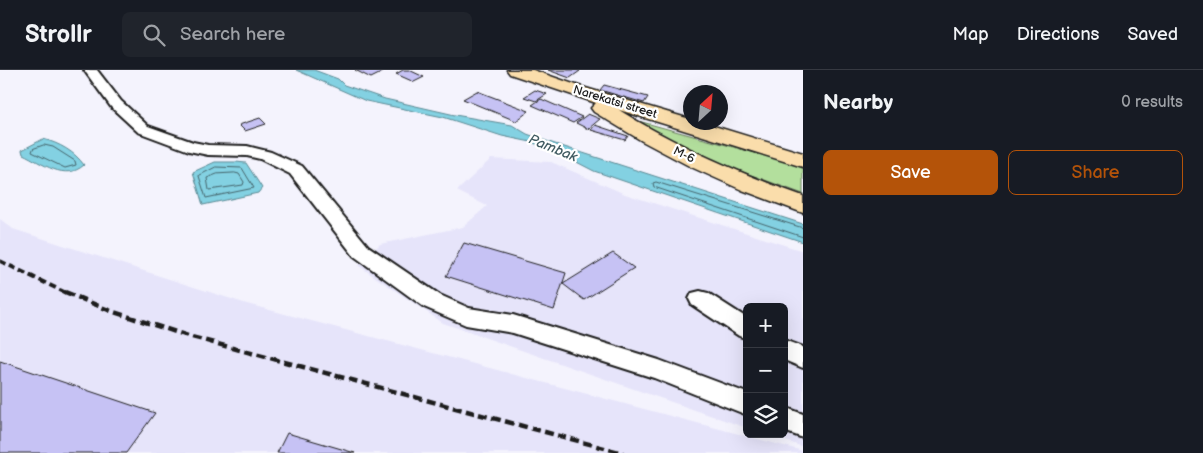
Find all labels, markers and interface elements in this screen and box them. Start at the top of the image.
search box [122,12,472,57]
text: Strollr [25,20,92,49]
icon: search [140,21,168,49]
text: Search here [180,23,285,46]
text: Map [953,24,989,45]
text: Directions [1017,24,1099,45]
text: Saved [1127,24,1178,45]
street label: Narekatsi street [571,82,659,122]
north arrow [683,85,728,130]
text: Nearby [823,90,893,115]
text: 0 results [1121,93,1183,112]
water label: Pambak [526,131,581,166]
street label: M-6 [671,143,697,167]
button: Save [823,150,998,195]
button: Share [1008,150,1183,195]
map controls [743,303,788,438]
button: + [743,303,788,348]
button: − [743,348,788,393]
button: layers [743,393,788,438]

